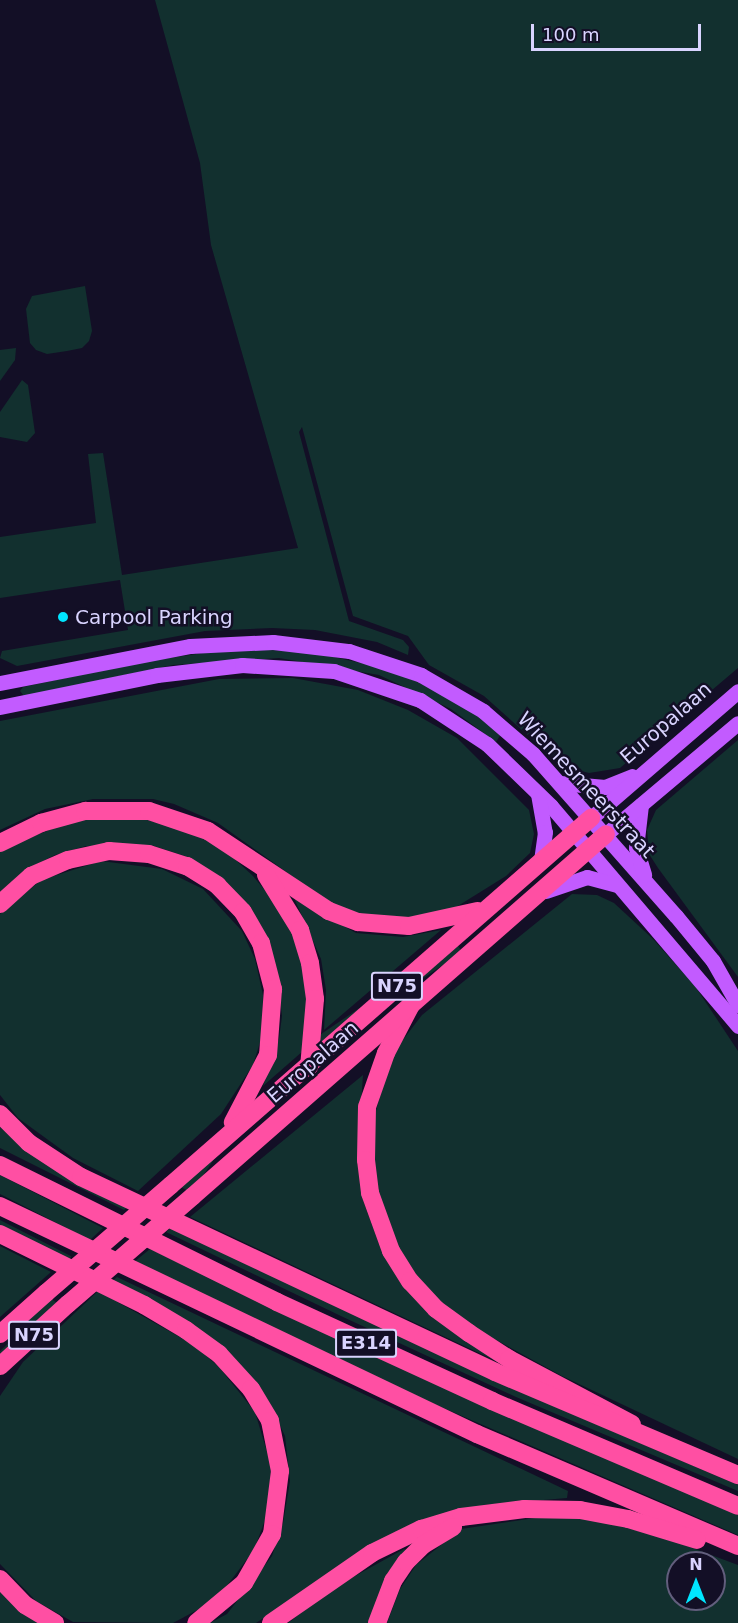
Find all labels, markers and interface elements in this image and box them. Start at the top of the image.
scale bar [534,12,704,50]
text: 100 m [542,24,600,45]
place label: Carpool Parking [75,605,233,629]
marker: Carpool Parking [56,610,70,624]
street label: Europalaan [615,677,717,769]
street label: Wiemesmeerstraat [512,707,660,863]
road number: N75 [370,971,424,1001]
street label: Europalaan [262,1016,364,1108]
road number: N75 [7,1320,61,1350]
road number: E314 [334,1328,398,1358]
north arrow [666,1551,726,1611]
text: N [689,1555,703,1574]

